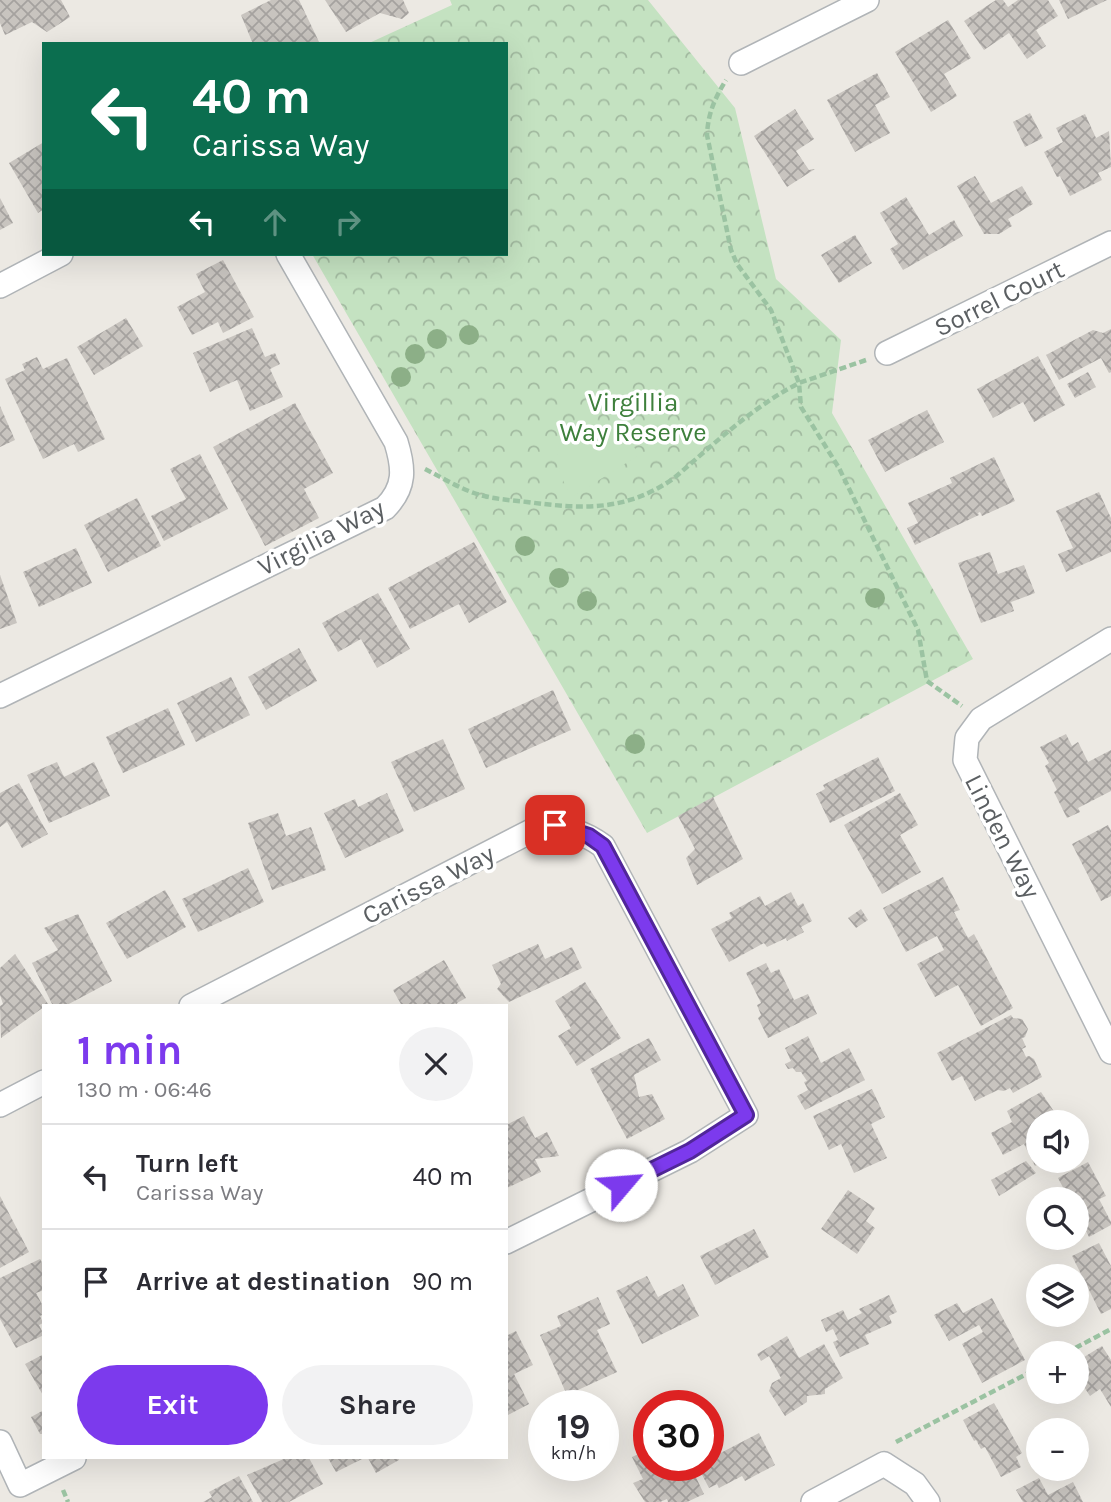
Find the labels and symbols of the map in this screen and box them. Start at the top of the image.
street label: Sorrel Court [929,254,1069,343]
park label: Virgillia Way Reserve [559,387,707,448]
street label: Virgilia Way [253,492,390,583]
street label: Linden Way [958,769,1047,903]
pin [525,795,585,855]
street label: Carissa Way [357,838,499,931]
position arrow [584,1148,658,1222]
speed limit sign: 30 [633,1390,724,1481]

